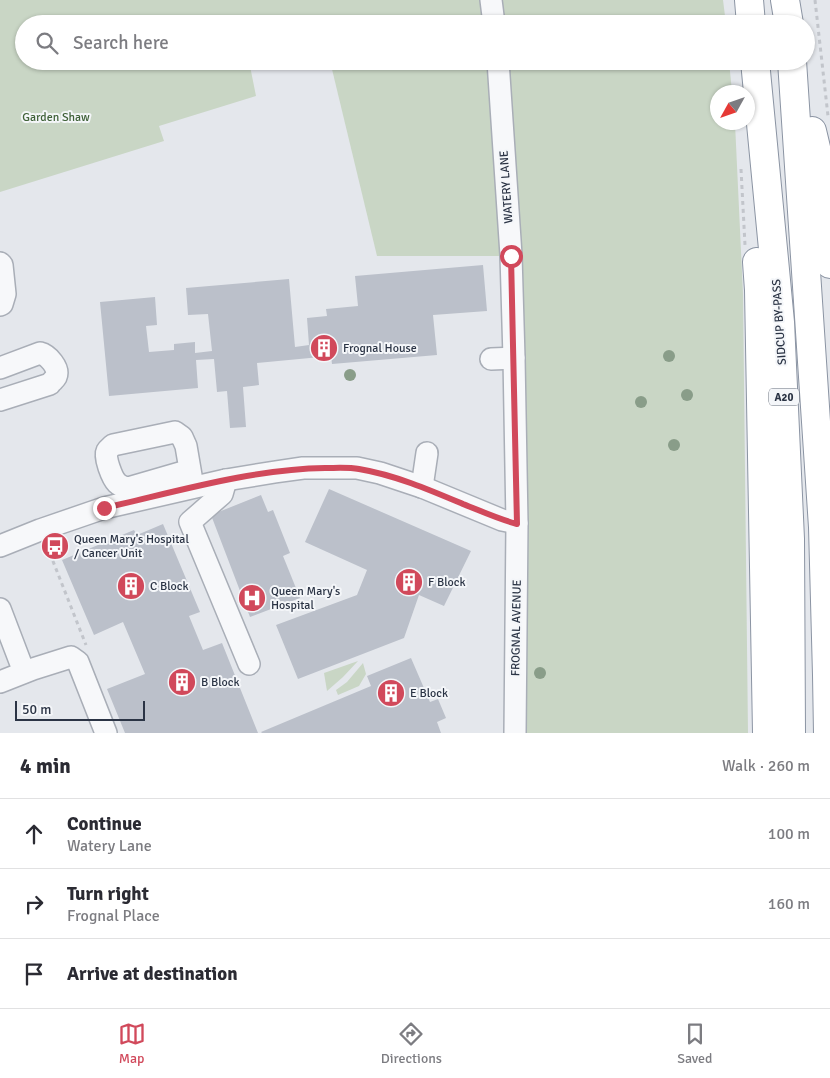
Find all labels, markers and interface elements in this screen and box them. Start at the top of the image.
search box [15,15,815,70]
icon: search [33,29,61,57]
text: Search here [73,31,169,55]
north arrow [710,85,755,130]
park label: Garden Shaw [22,110,90,125]
street label: WATERY LANE [496,150,517,224]
route start [500,245,523,268]
street label: SIDCUP BY-PASS [769,278,790,365]
building icon: Frognal House [309,333,339,363]
place label: Frognal House [343,341,417,356]
road number: A20 [769,388,799,406]
route end [93,497,116,520]
bus stop icon: Queen Mary's Hospital / Cancer Unit [40,531,70,561]
place label: Queen Mary's Hospital / Cancer Unit [74,532,189,561]
building icon: F Block [394,567,424,597]
building icon: C Block [116,571,146,601]
place label: F Block [428,575,465,590]
place label: C Block [150,579,188,594]
street label: FROGNAL AVENUE [508,579,525,676]
hospital icon: Queen Mary's Hospital [237,583,267,613]
place label: Queen Mary's Hospital [271,584,340,613]
building icon: B Block [167,667,197,697]
place label: B Block [201,675,239,690]
building icon: E Block [376,678,406,708]
place label: E Block [410,686,448,701]
scale bar [15,698,145,721]
text: 50 m [22,701,51,718]
text: 4 min [20,753,71,779]
text: Walk · 260 m [722,756,810,776]
text: Continue [67,812,142,836]
icon: ahead [20,820,48,848]
text: 100 m [768,824,810,844]
text: Watery Lane [67,836,152,856]
text: Turn right [67,882,149,906]
icon: right [20,890,48,918]
text: 160 m [768,894,810,914]
text: Frognal Place [67,906,160,926]
icon: arrive [20,960,48,988]
text: Arrive at destination [67,962,238,986]
tab: Map [118,1020,146,1067]
tab: Directions [381,1020,442,1067]
tab: Saved [677,1020,712,1067]

